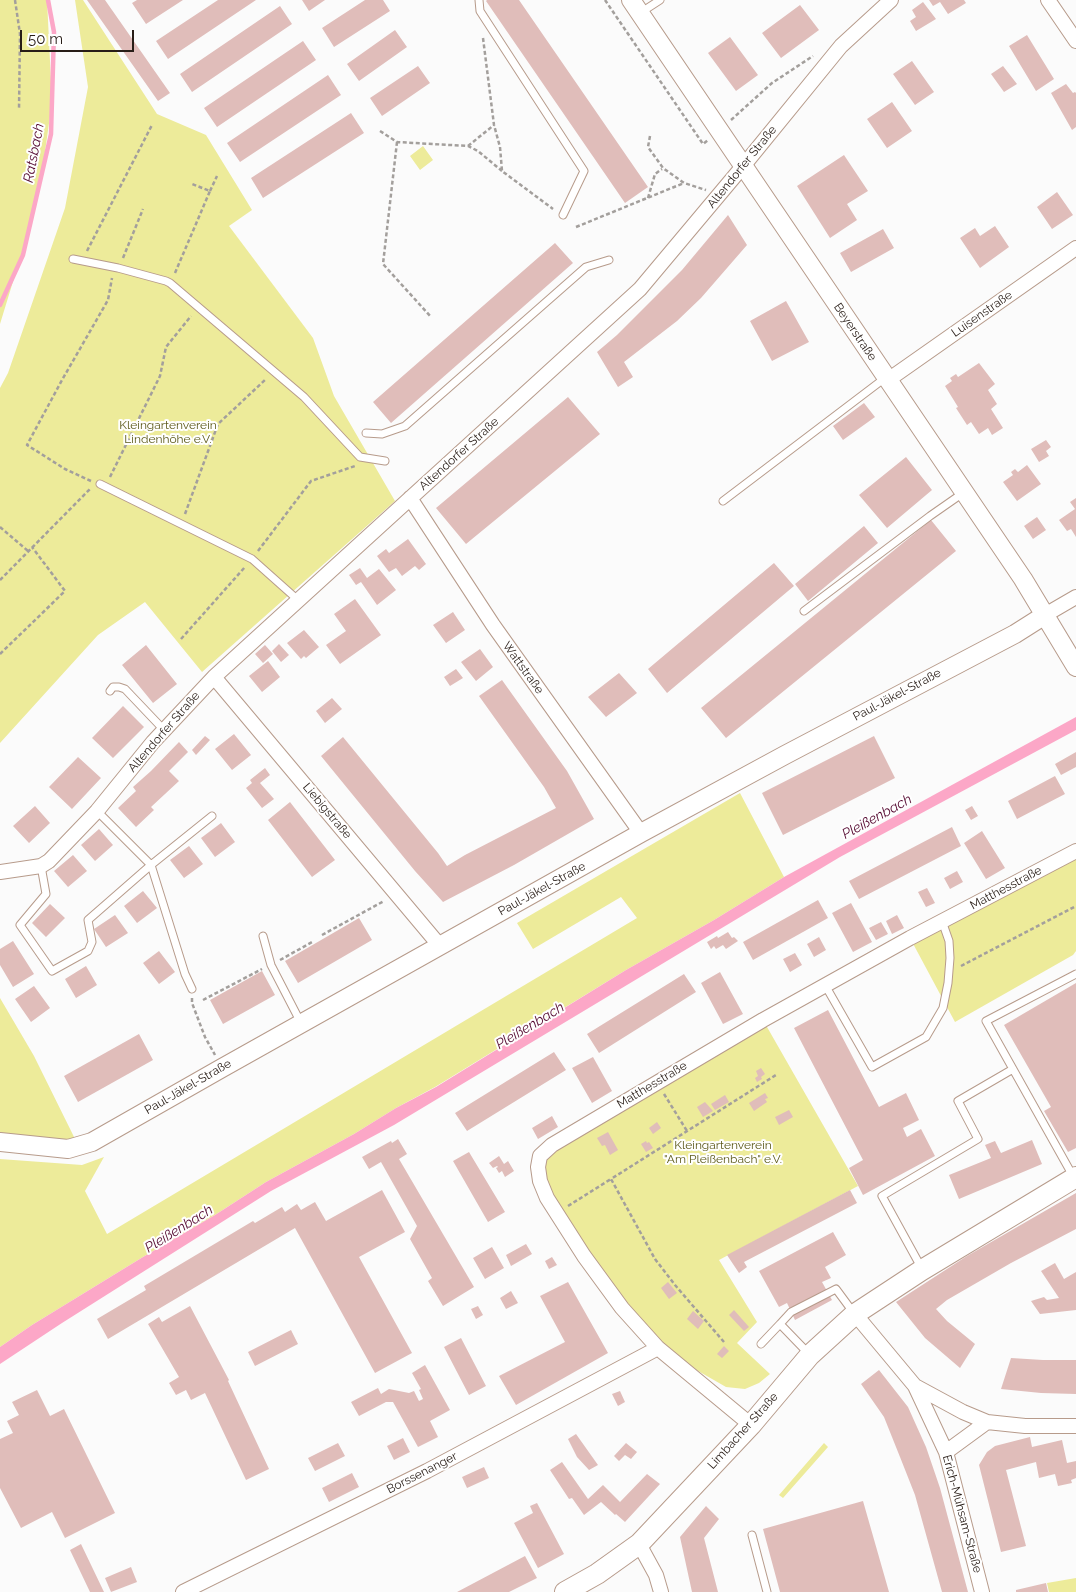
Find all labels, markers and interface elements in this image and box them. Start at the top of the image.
scale bar [22,20,136,52]
text: 50 m [28,30,63,48]
water label: Ratsbach [20,122,48,184]
street label: Altendorfer Straße [704,123,780,211]
street label: Luisenstraße [949,288,1015,340]
street label: Beyerstraße [830,300,880,364]
street label: Altendorfer Straße [416,415,502,493]
park label: Kleingartenverein Lindenhöhe e.V. [119,418,217,446]
street label: Wattstraße [499,639,547,697]
street label: Paul-Jäkel-Straße [851,666,943,724]
street label: Altendorfer Straße [125,689,203,775]
street label: Liebigstraße [300,780,354,842]
water label: Pleißenbach [839,791,915,843]
street label: Paul-Jäkel-Straße [496,859,588,919]
street label: Matthesstraße [968,863,1044,913]
water label: Pleißenbach [493,999,567,1053]
street label: Paul-Jäkel-Straße [142,1056,234,1118]
street label: Matthesstraße [614,1058,690,1112]
park label: Kleingartenverein "Am Pleißenbach" e.V. [664,1138,782,1166]
water label: Pleißenbach [142,1201,216,1257]
street label: Limbacher Straße [705,1390,781,1472]
street label: Borssenanger [384,1449,460,1497]
street label: Erich-Mühsam-Straße [939,1454,985,1574]

